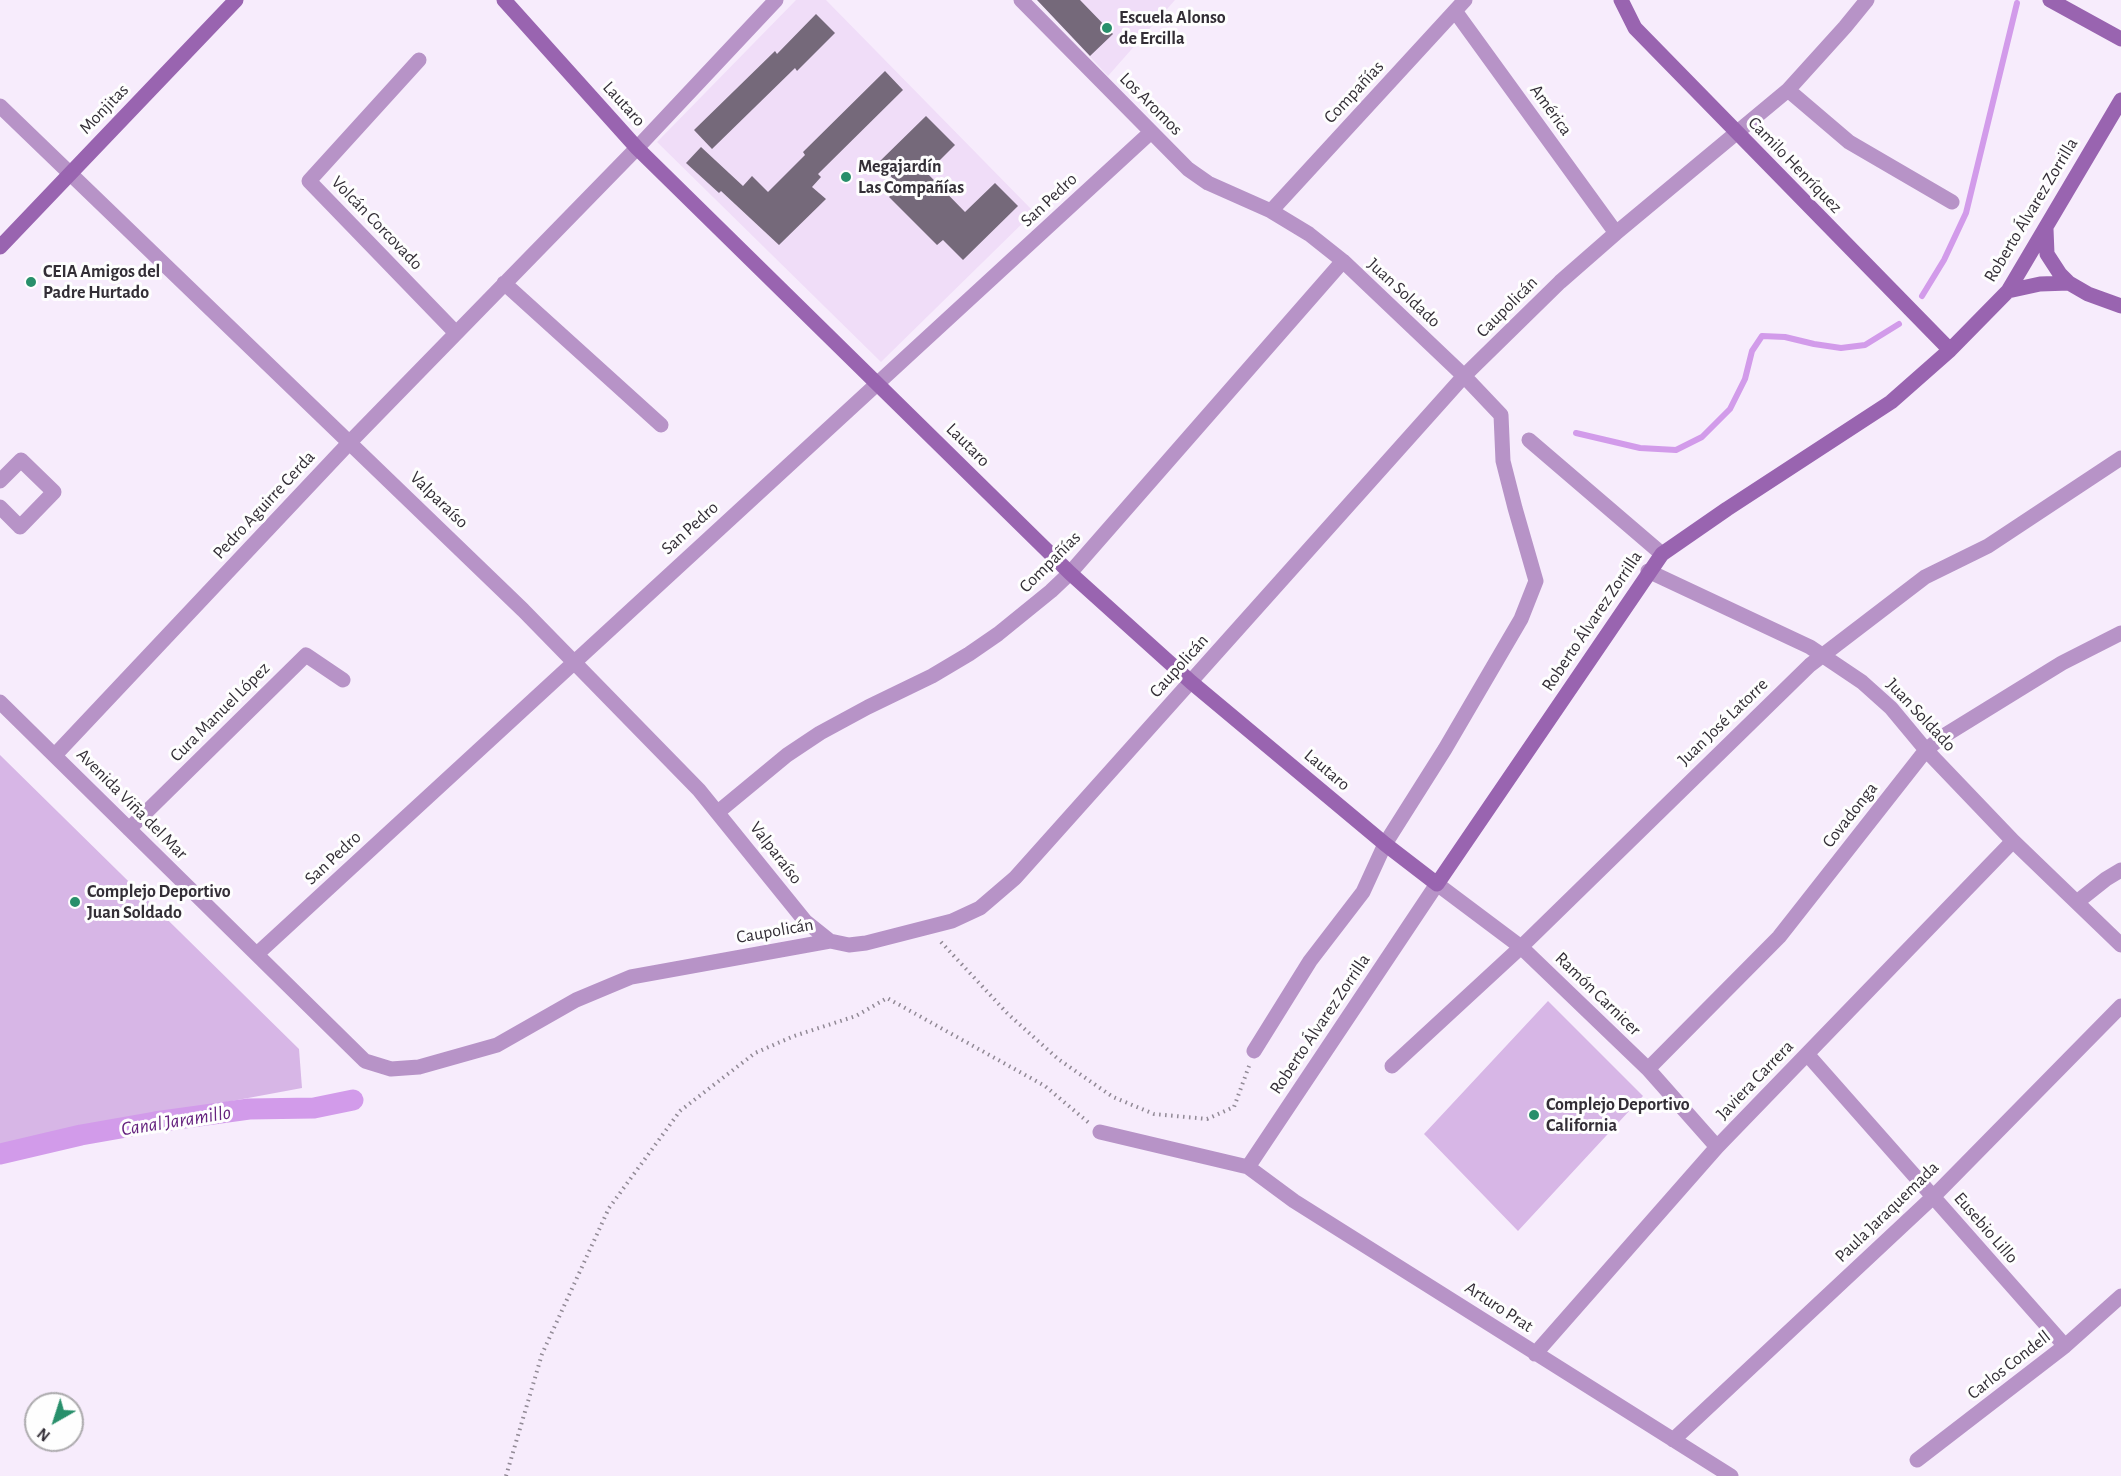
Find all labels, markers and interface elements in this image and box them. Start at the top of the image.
place label: Escuela Alonso de Ercilla [1119,7,1226,50]
marker: Escuela Alonso de Ercilla [1100,21,1114,35]
street label: Compañías [1320,56,1388,128]
street label: Los Aromos [1115,68,1187,140]
street label: Lautaro [598,77,650,131]
street label: Monjitas [75,79,133,139]
street label: América [1525,80,1577,140]
street label: Camilo Henríquez [1743,112,1847,218]
street label: Roberto Álvarez Zorrilla [1979,134,2083,286]
place label: Megajardín Las Compañías [858,156,964,198]
street label: San Pedro [1016,168,1082,232]
marker: Megajardín Las Compañías [839,170,853,184]
street label: Volcán Corcovado [327,171,427,275]
street label: Juan Soldado [1363,254,1445,332]
place label: CEIA Amigos del Padre Hurtado [43,261,160,304]
street label: Caupolicán [1472,272,1542,342]
marker: CEIA Amigos del Padre Hurtado [24,275,38,289]
street label: Lautaro [941,418,995,472]
street label: Pedro Aguirre Cerda [208,446,320,564]
street label: Valparaíso [405,467,473,533]
street label: San Pedro [657,497,723,559]
street label: Compañías [1015,527,1085,597]
street label: Roberto Álvarez Zorrilla [1537,547,1647,695]
street label: Caupolicán [1145,630,1213,702]
street label: Cura Manuel López [166,658,274,766]
street label: Juan José Latorre [1673,674,1773,770]
street label: Juan Soldado [1882,674,1960,756]
street label: Avenida Viña del Mar [72,744,192,864]
street label: Lautaro [1300,745,1354,795]
street label: Covadonga [1818,778,1882,852]
street label: Valparaíso [745,818,807,888]
street label: San Pedro [300,826,366,890]
place label: Complejo Deportivo Juan Soldado [87,881,231,924]
marker: Complejo Deportivo Juan Soldado [68,895,82,909]
street label: Caupolicán [735,914,815,948]
street label: Ramón Carnicer [1551,948,1645,1040]
street label: Roberto Álvarez Zorrilla [1265,950,1375,1098]
street label: Javiera Carrera [1712,1036,1798,1124]
place label: Complejo Deportivo California [1546,1094,1690,1136]
water label: Canal Jaramillo [119,1100,233,1142]
marker: Complejo Deportivo California [1527,1108,1541,1122]
street label: Paula Jaraquemada [1830,1157,1944,1267]
street label: Eusebio Lillo [1949,1188,2023,1268]
street label: Arturo Prat [1461,1277,1537,1337]
street label: Carlos Condell [1963,1326,2055,1404]
north arrow [24,1392,84,1452]
text: N [35,1425,53,1444]

